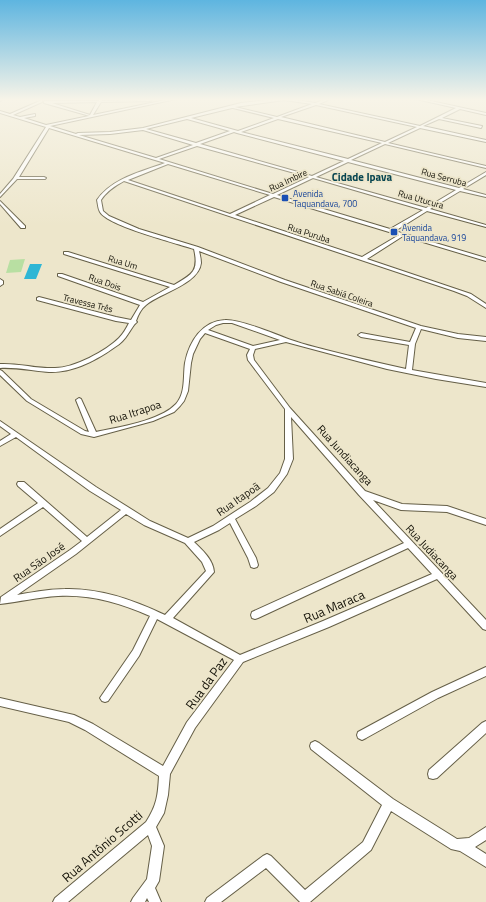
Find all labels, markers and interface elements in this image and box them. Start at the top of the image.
street label: Rua Imbire [267,165,310,195]
street label: Rua Serruba [420,165,469,189]
district label: Cidade Ipava [332,169,393,185]
street label: Rua Utucura [397,186,446,212]
place label: Avenida Taquandava, 700 [293,187,357,210]
marker: Avenida Taquandava, 700 [280,193,290,203]
street label: Rua Puruba [286,220,332,246]
place label: Avenida Taquandava, 919 [402,221,466,244]
marker: Avenida Taquandava, 919 [389,227,399,237]
street label: Rua Um [107,251,139,273]
street label: Rua Dois [87,270,123,294]
street label: Rua Sabiá Coleira [309,276,375,310]
street label: Travessa Três [62,291,114,315]
street label: Rua Itrapoa [107,396,163,428]
street label: Rua Jundiacanga [313,421,377,489]
street label: Rua Itapoã [213,478,263,520]
street label: Rua Judiacanga [402,521,462,584]
street label: Rua São José [10,538,68,586]
street label: Rua Maraca [300,584,368,628]
street label: Rua da Paz [180,653,232,713]
street label: Rua Antônio Scotti [57,805,147,887]

